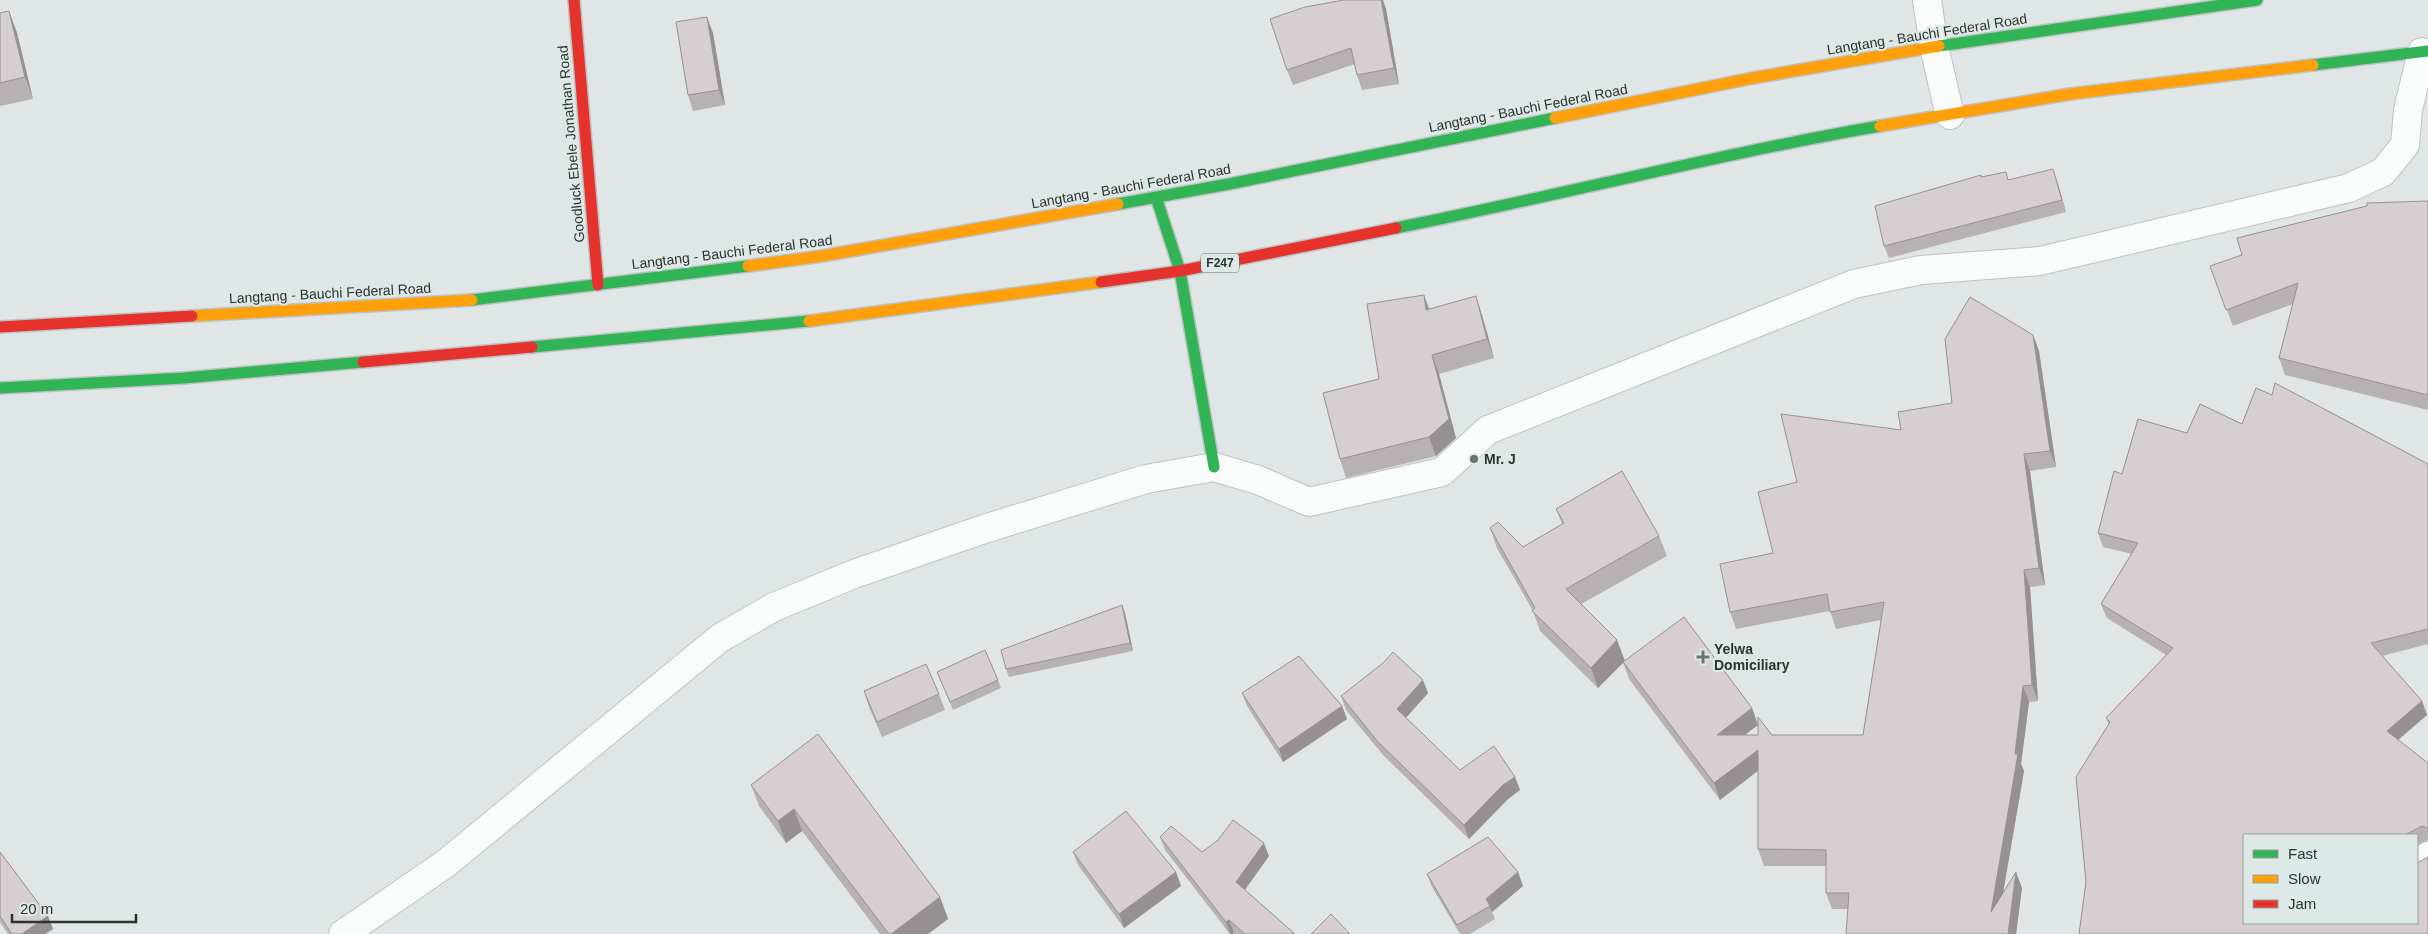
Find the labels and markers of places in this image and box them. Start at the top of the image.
place label: Mr. J [1484,451,1516,467]
marker: Mr. J [1468,453,1480,465]
place label: Yelwa Domiciliary [1714,641,1790,673]
marker: Yelwa Domiciliary [1696,650,1710,664]

